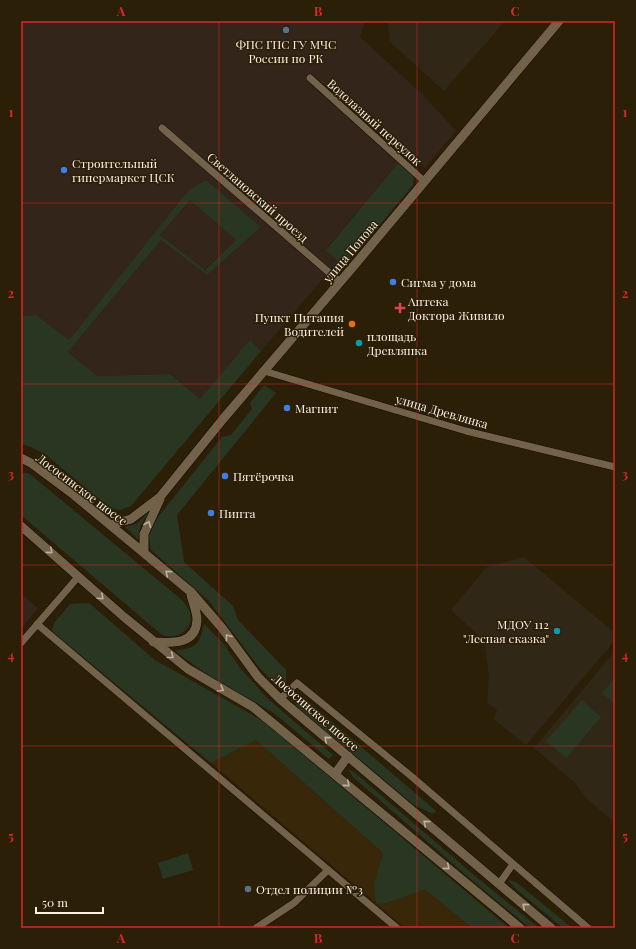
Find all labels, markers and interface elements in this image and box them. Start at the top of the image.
text: A [116,2,126,19]
text: B [314,2,323,19]
text: C [510,2,520,19]
marker: ФПС ГПС ГУ МЧС России по РК [281,25,291,35]
place label: ФПС ГПС ГУ МЧС России по РК [236,36,336,66]
street label: Водолазный переулок [324,75,426,169]
text: 1 [9,103,14,120]
text: 1 [623,103,628,120]
street label: Светлановский проезд [204,149,313,246]
place label: Строительный гипермаркет ЦСК [72,155,175,185]
marker: Строительный гипермаркет ЦСК [59,165,69,175]
street label: улица Попова [318,216,381,287]
place label: Сигма у дома [401,274,476,290]
marker: Сигма у дома [388,277,398,287]
text: 2 [8,284,15,301]
text: 2 [622,284,629,301]
place label: Аптека Доктора Живило [407,293,505,323]
marker: Аптека Доктора Живило [395,303,405,313]
place label: Пункт Питания Водителей [255,309,345,339]
marker: Пункт Питания Водителей [347,319,357,329]
place label: площадь Древлянка [367,328,427,358]
marker: площадь Древлянка [354,338,364,348]
street label: улица Древлянка [393,390,490,432]
place label: Магнит [295,400,339,416]
marker: Магнит [282,403,292,413]
street label: Лососинское шоссе [32,449,131,529]
text: 3 [8,465,14,482]
text: 3 [622,465,628,482]
place label: Пятёрочка [233,468,294,484]
marker: Пятёрочка [220,471,230,481]
place label: Пинта [219,505,256,521]
marker: Пинта [206,508,216,518]
one-way arrow [144,521,152,528]
one-way arrow [45,547,52,554]
one-way arrow [165,570,172,577]
one-way arrow [96,592,104,599]
place label: МДОУ 112 "Лесная сказка" [463,616,549,646]
marker: МДОУ 112 "Лесная сказка" [552,626,562,636]
one-way arrow [226,635,233,642]
text: 4 [8,646,15,663]
text: 4 [622,646,629,663]
one-way arrow [166,651,173,658]
street label: Лососинское шоссе [268,669,363,754]
one-way arrow [217,684,224,691]
one-way arrow [324,736,332,743]
one-way arrow [342,779,350,786]
one-way arrow [423,820,431,828]
text: 5 [8,827,14,844]
text: 5 [622,827,628,844]
one-way arrow [442,863,449,870]
place label: Отдел полиции №3 [256,881,363,897]
marker: Отдел полиции №3 [243,884,253,894]
scale bar [36,889,103,915]
text: 50 m [42,894,68,910]
one-way arrow [522,904,530,911]
text: A [116,929,126,946]
text: B [314,929,323,946]
text: C [510,929,520,946]

